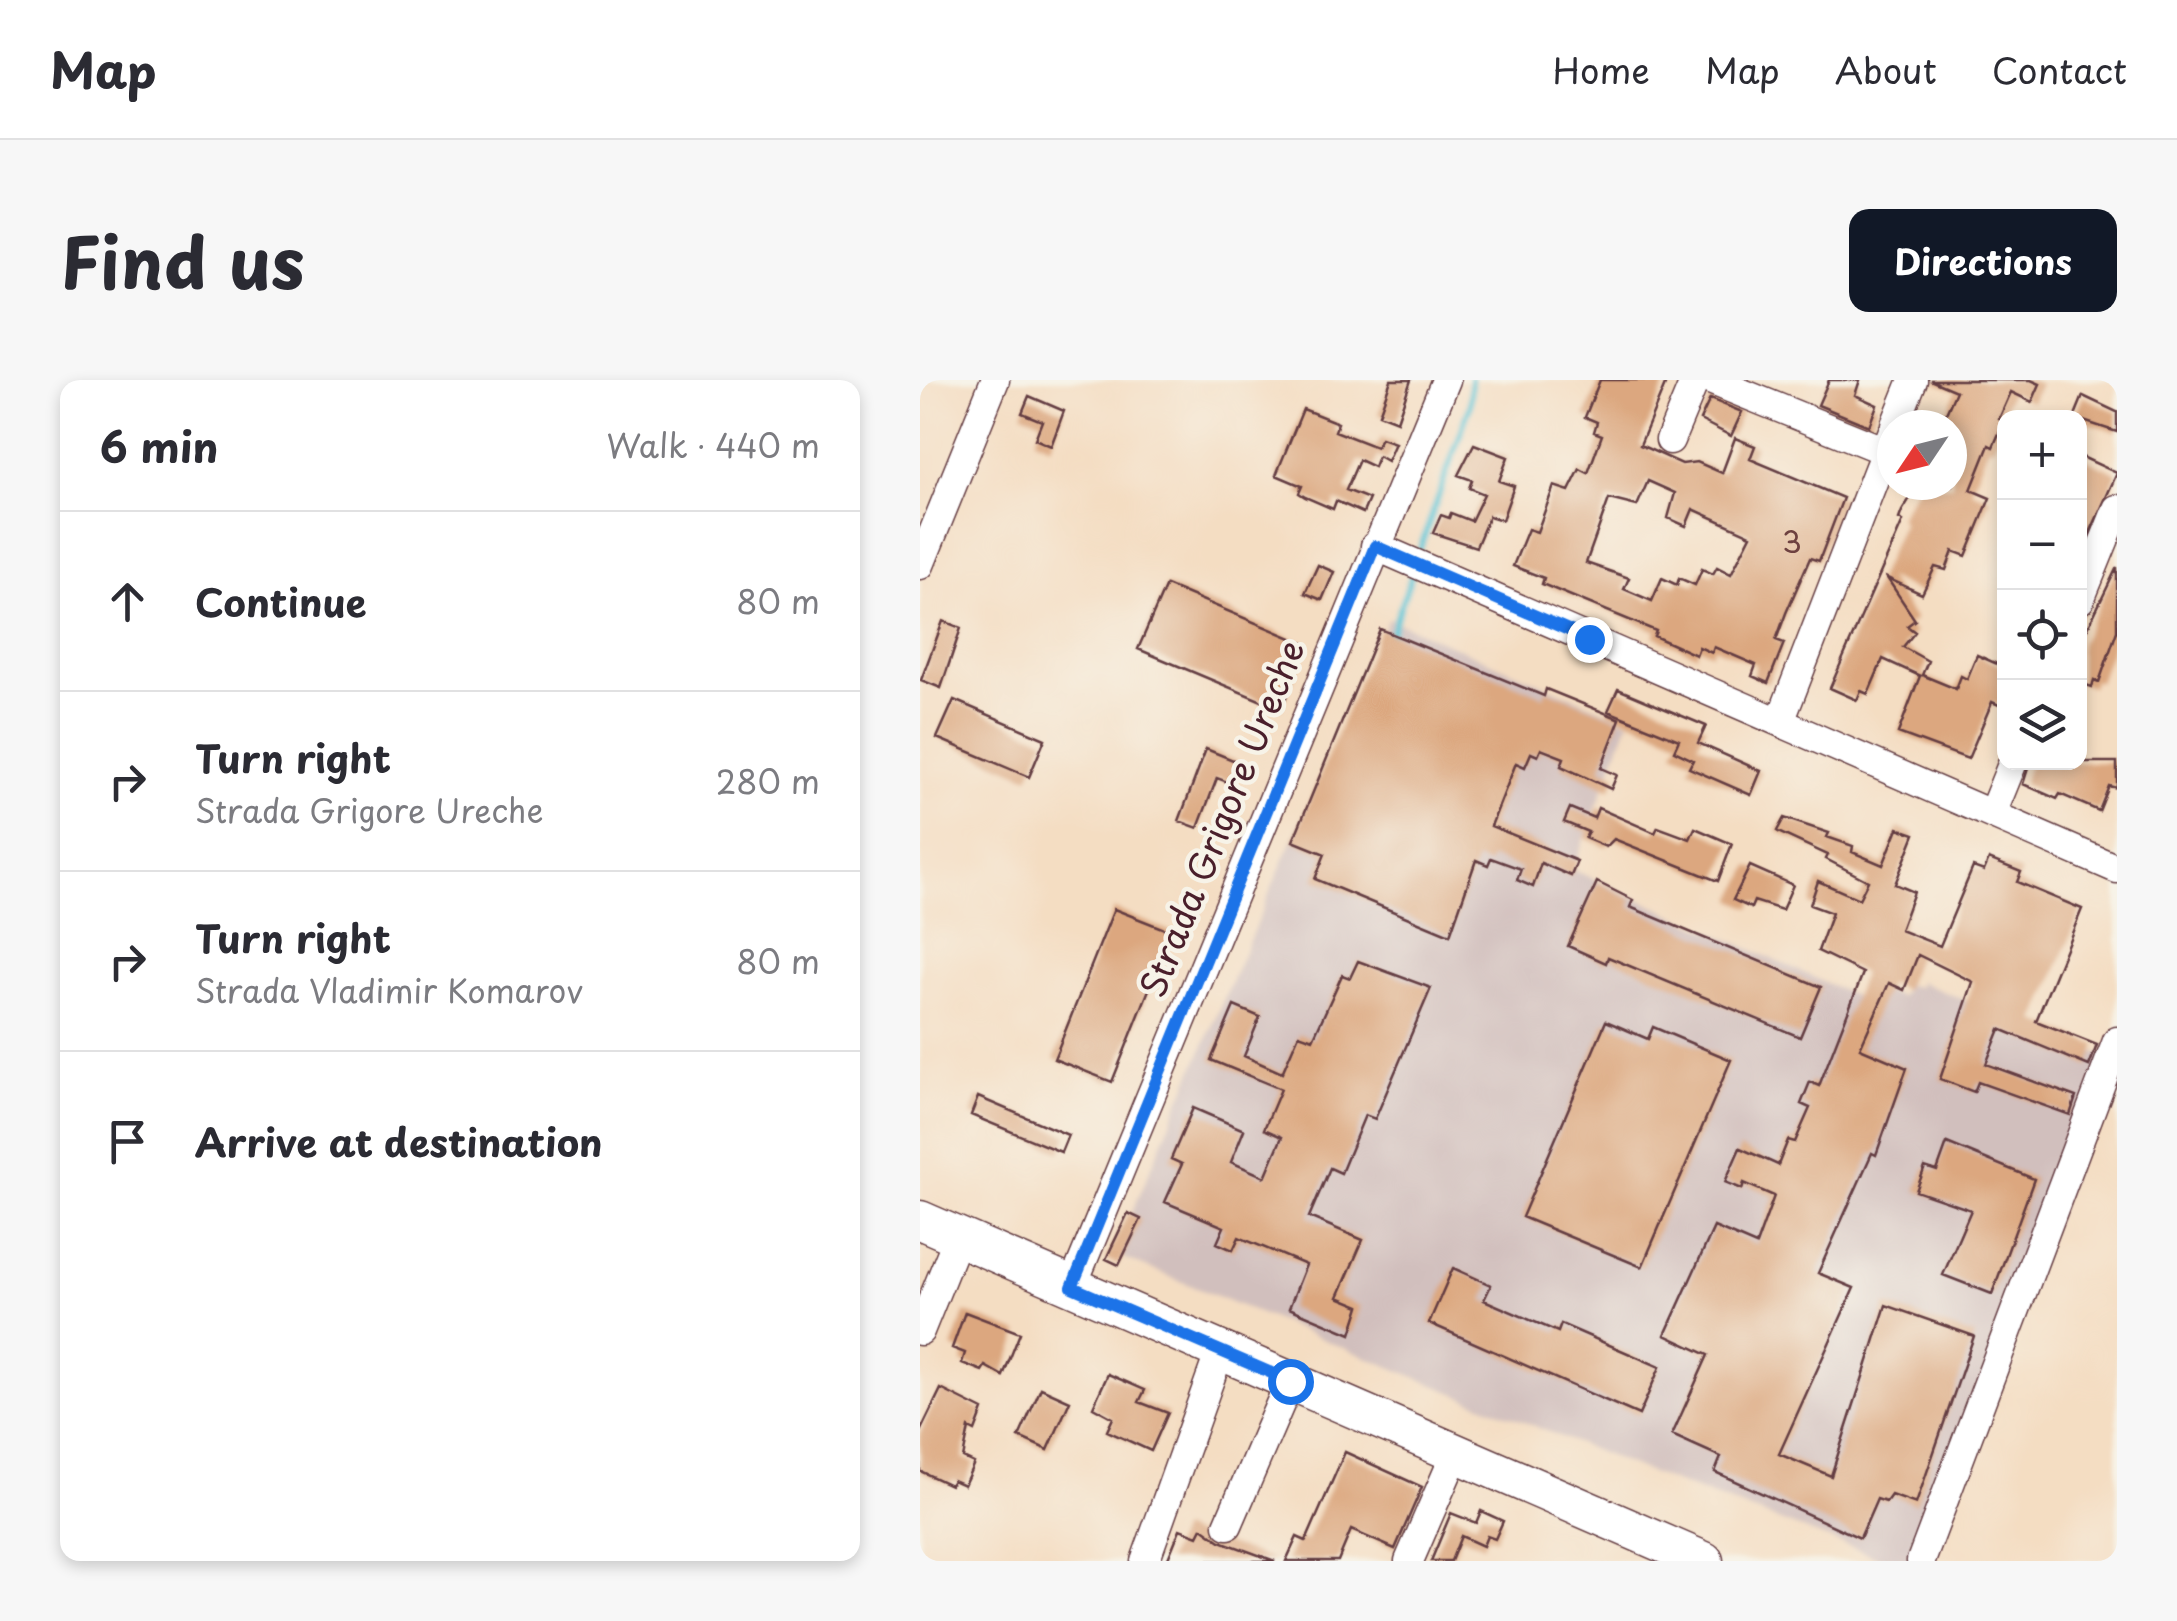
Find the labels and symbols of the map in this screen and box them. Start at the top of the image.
north arrow [1877,410,1967,500]
house number: 3 [1782,518,1802,563]
route end [1567,617,1613,663]
street label: Strada Grigore Ureche [1125,631,1317,1005]
route start [1268,1359,1314,1405]

